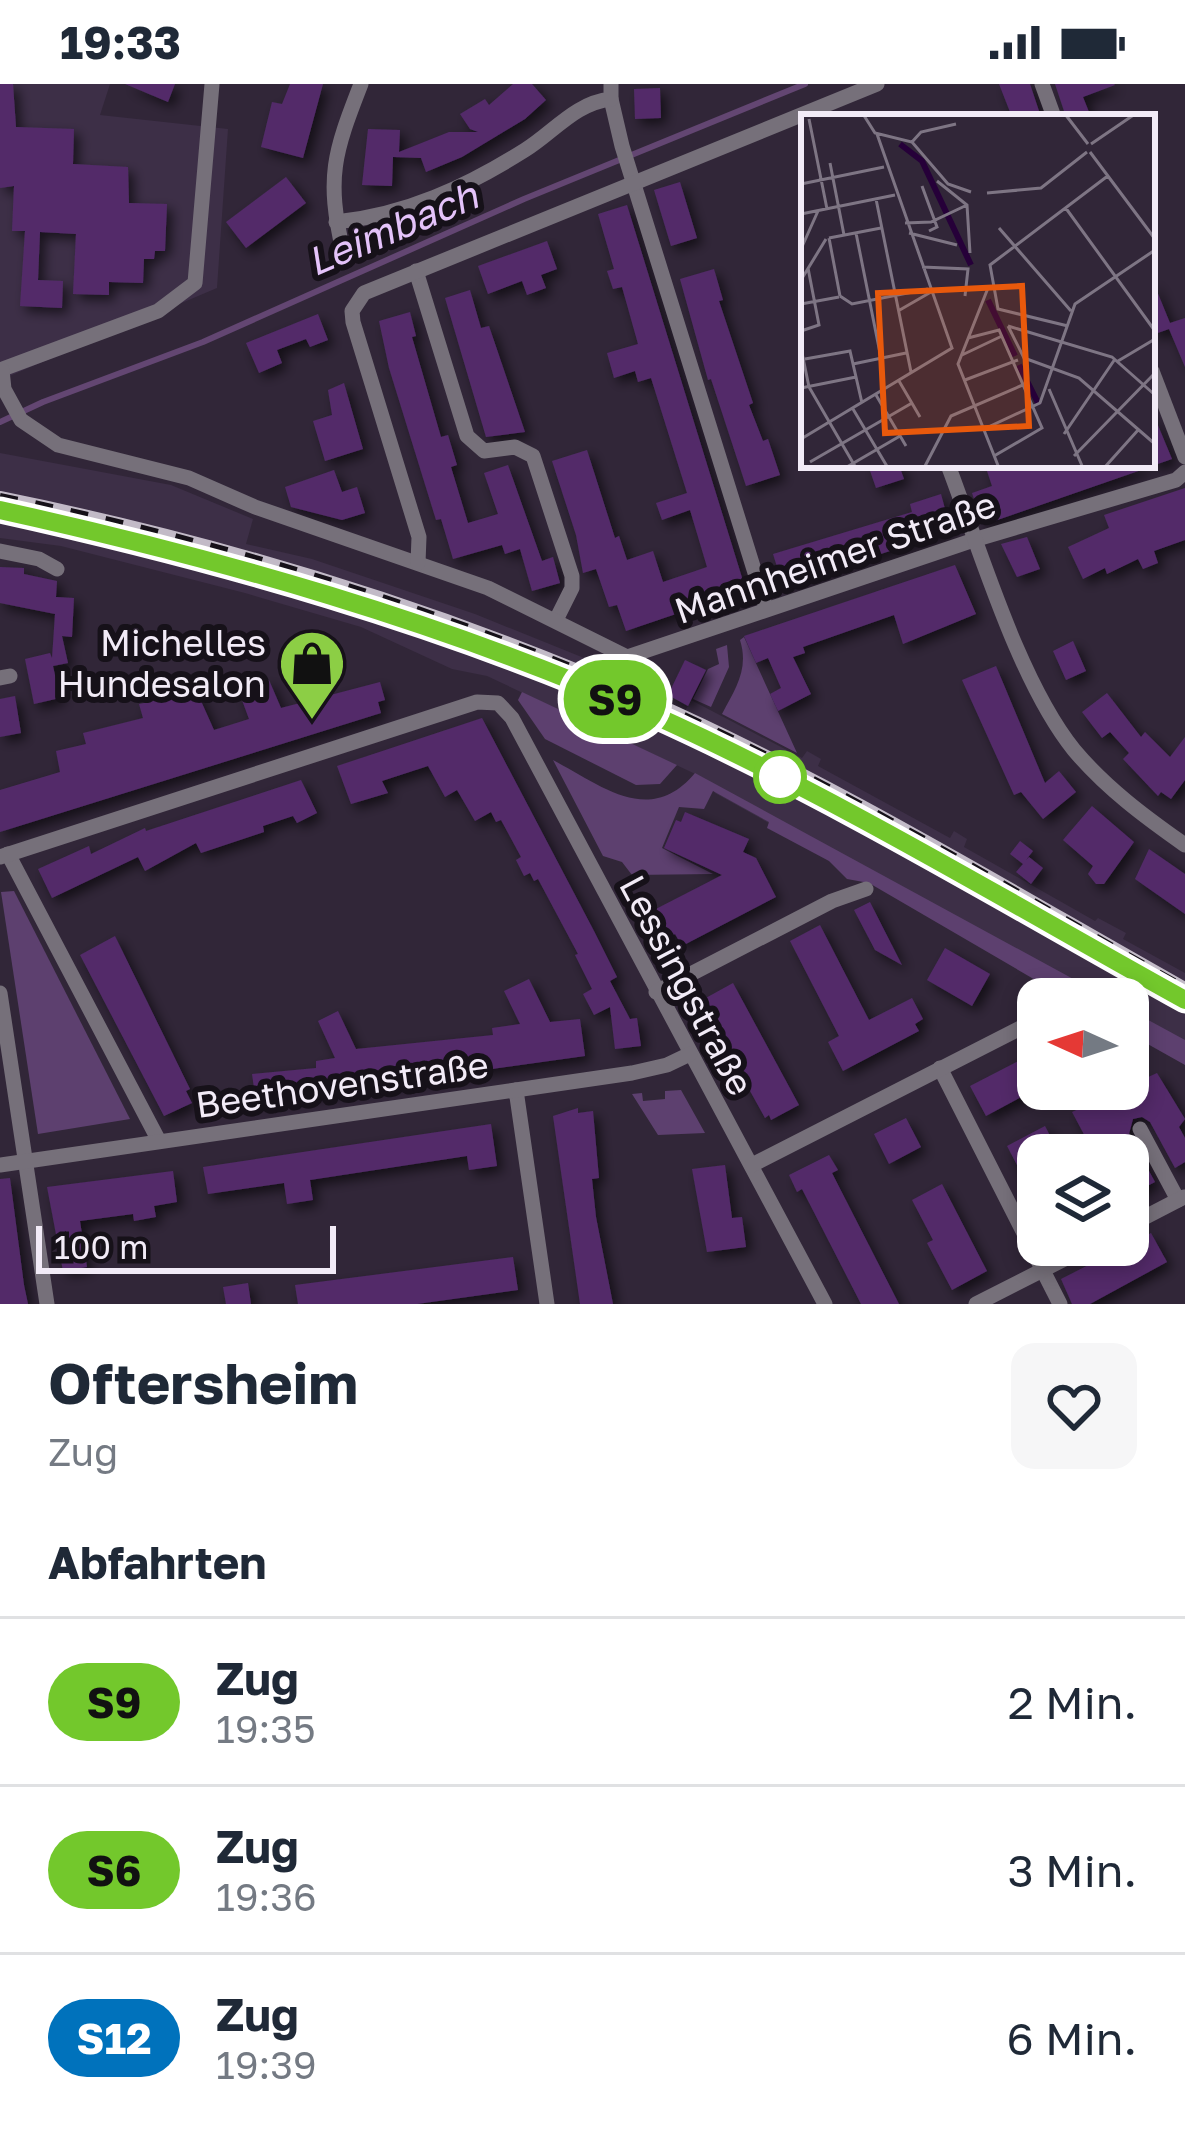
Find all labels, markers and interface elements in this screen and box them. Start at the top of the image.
text: 19:33 [60,15,181,69]
inset map [801,114,1155,468]
water label: Leimbach [300,170,486,285]
street label: Mannheimer Straße [669,482,1001,632]
place label: Michelles Hundesalon [57,621,266,705]
shop icon: Michelles Hundesalon [277,628,347,722]
line badge: S9 [561,660,669,738]
text: S9 [588,674,642,724]
unlabelled marker [755,752,805,802]
street label: Lessingstraße [611,868,763,1102]
north arrow [1017,978,1149,1110]
map controls [1017,978,1149,1266]
street label: Beethovenstraße [193,1042,491,1126]
button: layers [1017,1134,1149,1266]
scale bar [36,1220,336,1273]
text: 100 m [54,1227,148,1266]
button: heart [1011,1343,1137,1469]
text: Oftersheim [48,1348,358,1417]
text: Zug [48,1428,118,1475]
text: Abfahrten [48,1535,266,1589]
text: Zug [216,1651,299,1705]
text: 2 Min. [1008,1675,1137,1729]
text: S9 [87,1677,141,1727]
text: 19:35 [216,1705,316,1752]
text: Zug [216,1819,299,1873]
text: 3 Min. [1007,1843,1137,1897]
text: S6 [87,1845,141,1895]
text: 19:36 [216,1873,317,1920]
text: Zug [216,1987,299,2041]
text: 6 Min. [1007,2011,1137,2065]
text: S12 [76,2013,152,2063]
text: 19:39 [216,2041,317,2088]

